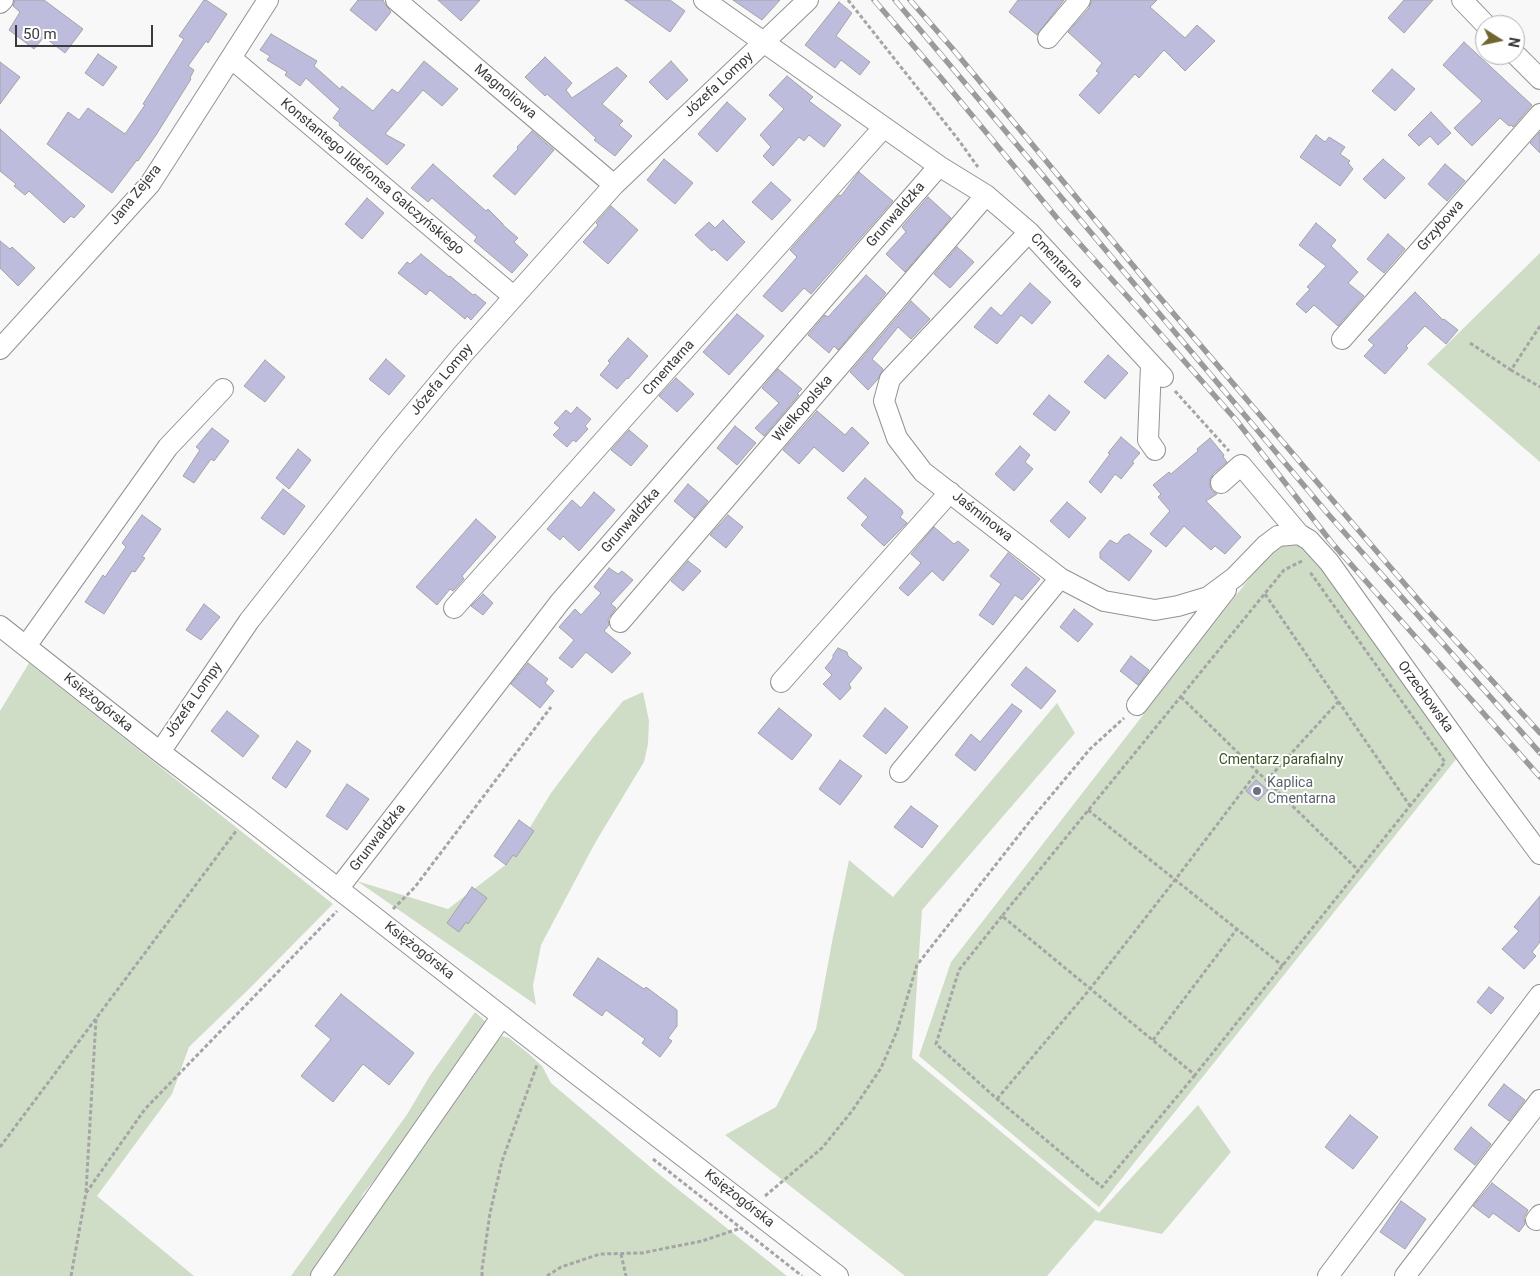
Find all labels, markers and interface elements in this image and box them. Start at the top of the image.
scale bar [18,15,155,47]
north arrow [1475,15,1525,65]
text: 50 m [23,25,57,43]
text: N [1505,36,1523,49]
street label: Józefa Lompy [681,49,757,121]
street label: Magnoliowa [470,61,540,123]
street label: Konstantego Ildefonsa Gałczyńskiego [277,95,467,259]
street label: Jana Zejera [107,161,165,229]
street label: Grunwaldzka [863,179,929,251]
street label: Grzybowa [1414,197,1468,255]
street label: Cmentarna [1026,230,1086,292]
street label: Cmentarna [640,337,698,399]
street label: Józefa Lompy [407,341,477,419]
street label: Wielkopolska [769,372,837,446]
street label: Grunwaldzka [598,485,664,557]
street label: Jaśminowa [948,488,1016,546]
street label: Orzechowska [1393,658,1457,736]
street label: Józefa Lompy [162,659,226,741]
street label: Księżogórska [60,670,136,736]
park label: Cmentarz parafialny [1219,752,1343,768]
place label: Kaplica Cmentarna [1267,775,1336,808]
marker: Kaplica Cmentarna [1251,785,1263,797]
street label: Grunwaldzka [347,801,409,875]
street label: Księżogórska [381,918,457,984]
street label: Księżogórska [701,1166,777,1232]

